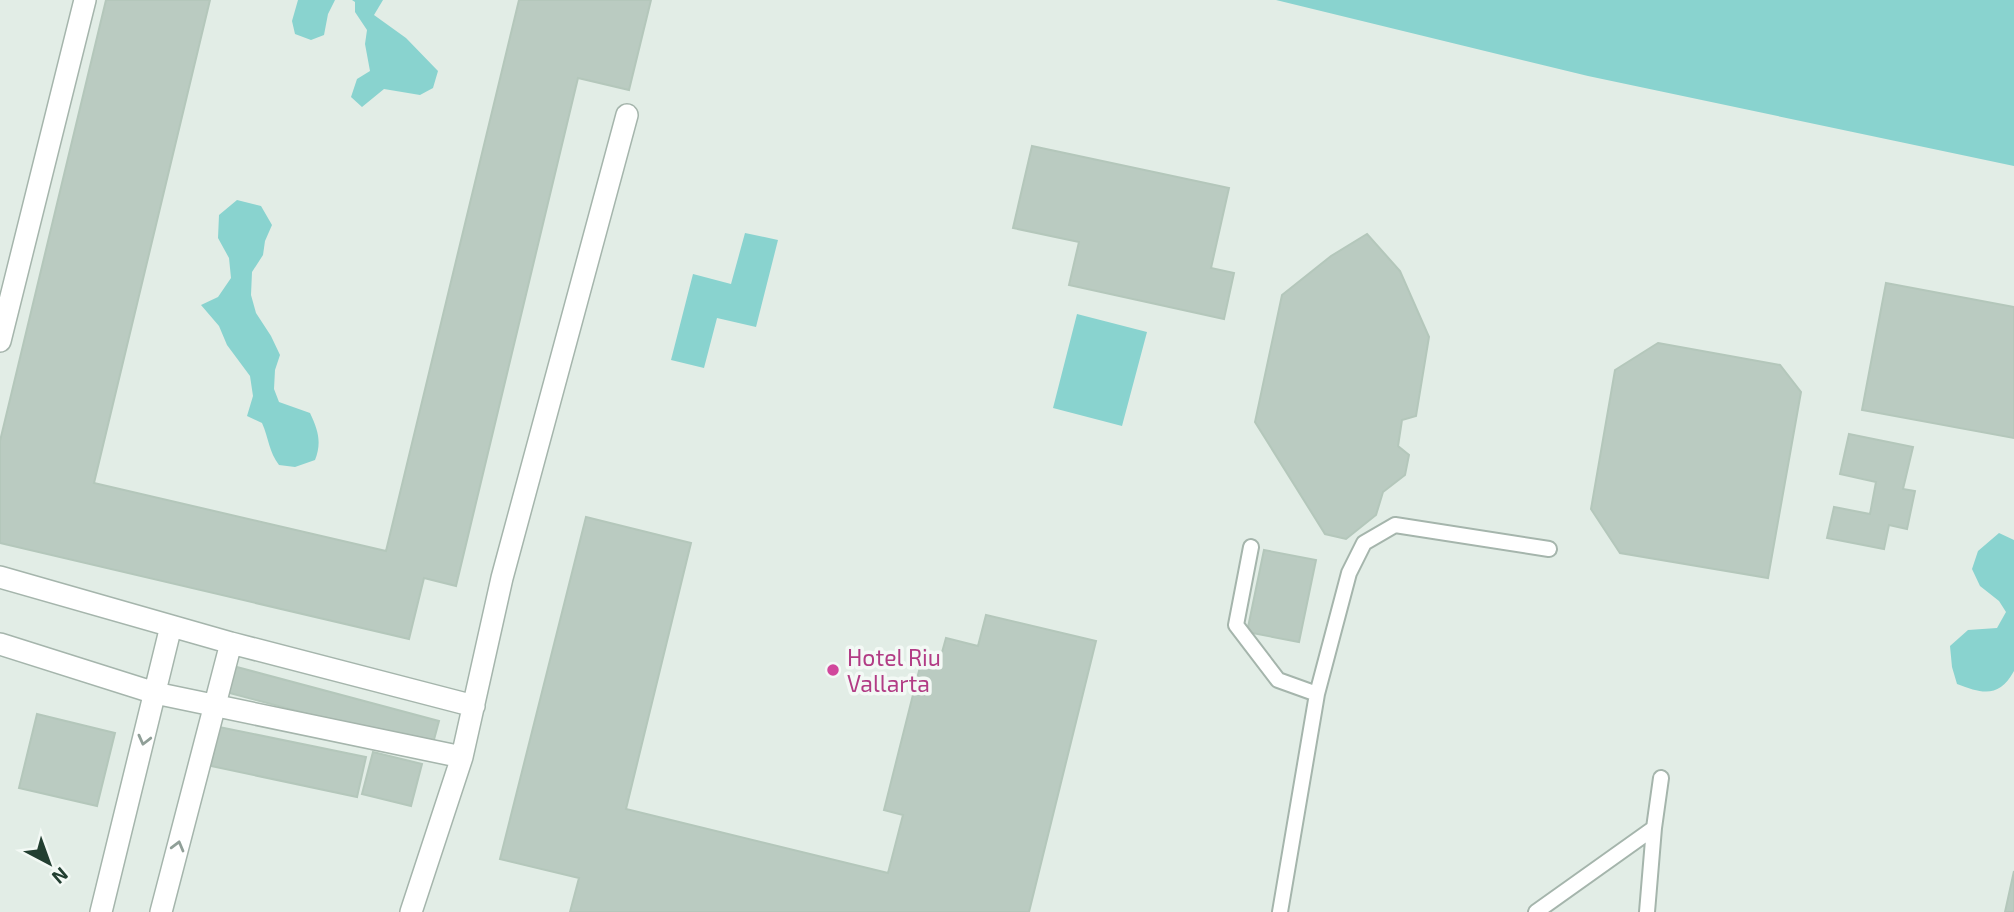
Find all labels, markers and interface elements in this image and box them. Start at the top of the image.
place label: Hotel Riu Vallarta [847,643,941,697]
marker: Hotel Riu Vallarta [825,662,841,678]
one-way arrow [138,734,152,746]
north arrow [14,828,84,898]
one-way arrow [170,840,184,852]
text: N [48,863,73,889]

